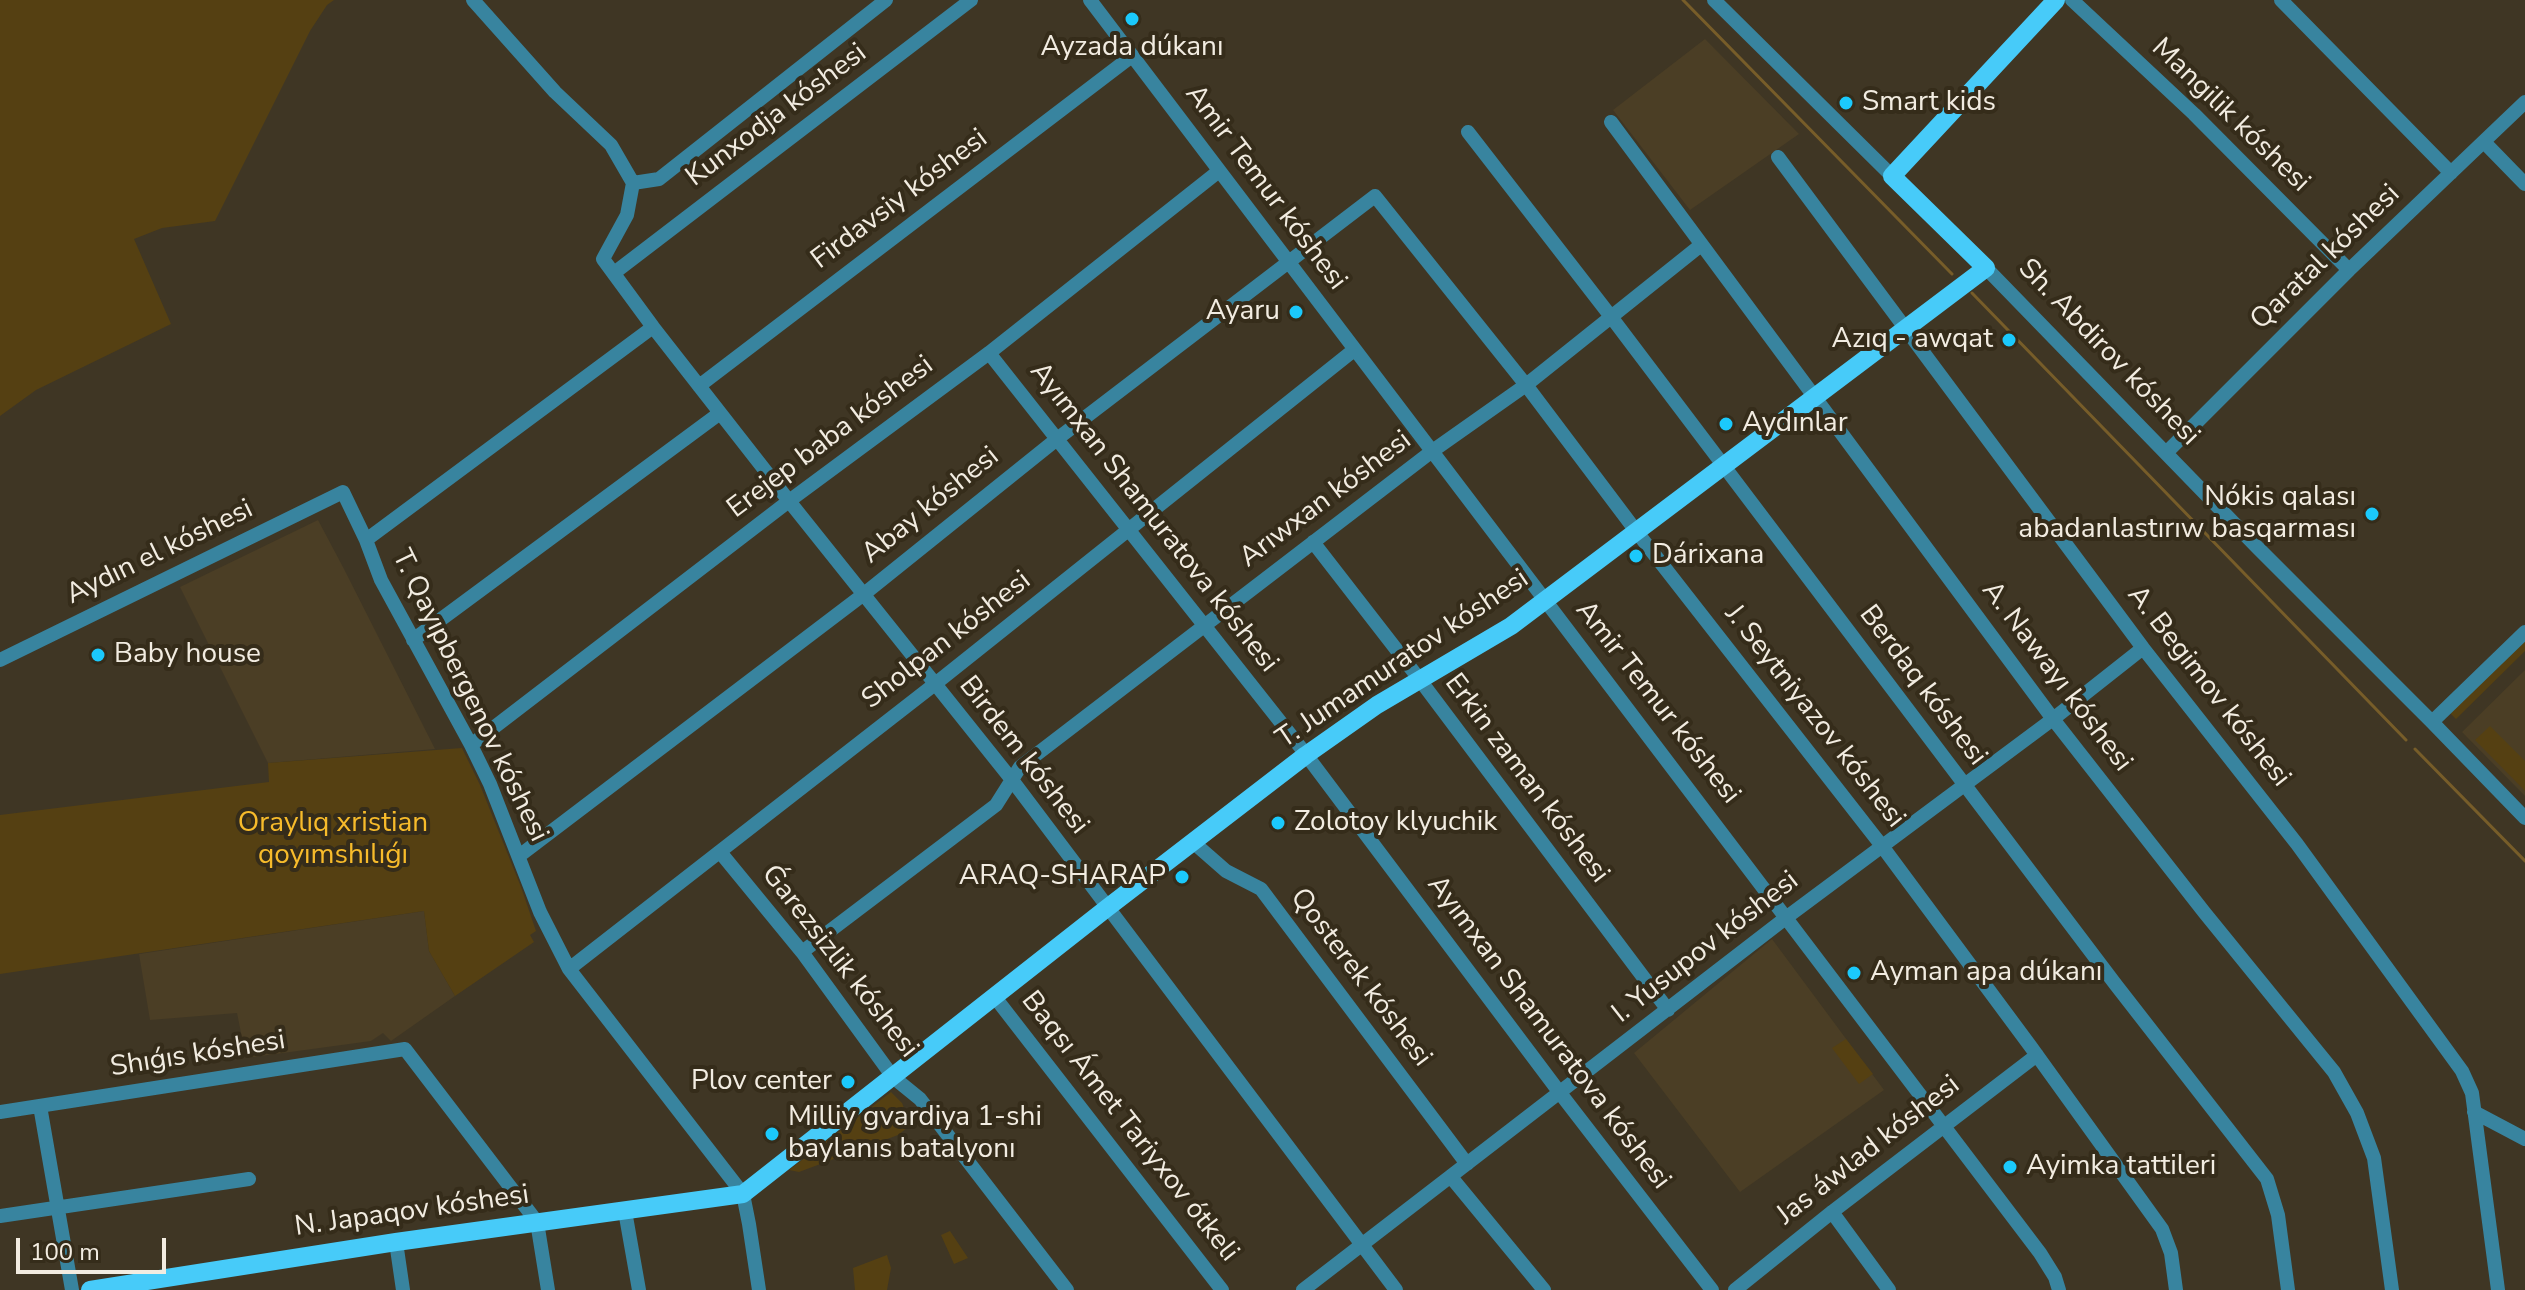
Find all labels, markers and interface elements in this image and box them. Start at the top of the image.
marker: Ayzada dúkanı [1123,10,1141,28]
place label: Ayzada dúkanı [1040,31,1224,65]
street label: Mangilik kóshesi [2144,32,2316,200]
street label: Kunxodja kóshesi [680,37,874,195]
street label: Amir Temur kóshesi [1177,79,1353,297]
place label: Smart kids [1862,86,1996,120]
marker: Smart kids [1837,94,1855,112]
street label: Firdavsiy kóshesi [805,123,995,277]
street label: Qaratal kóshesi [2244,178,2408,338]
street label: Sh. Abdirov kóshesi [2010,253,2206,453]
place label: Ayaru [1206,295,1280,329]
marker: Ayaru [1287,303,1305,321]
place label: Azıq - awqat [1832,323,1993,357]
marker: Azıq - awqat [2000,331,2018,349]
street label: Erejep baba kóshesi [721,350,941,526]
street label: Ayımxan Shamuratova kóshesi [1022,356,1284,680]
place label: Aydınlar [1742,407,1848,441]
marker: Aydınlar [1717,415,1735,433]
street label: Arıwxan kóshesi [1234,425,1418,575]
street label: Abay kóshesi [856,441,1006,571]
place label: Nókis qalası abadanlastırıw basqarması [2018,481,2356,547]
street label: Aydın el kóshesi [61,493,259,613]
marker: Nókis qalası abadanlastırıw basqarması [2363,505,2381,523]
place label: Dárixana [1652,539,1764,573]
street label: T. Qayıpbergenov kóshesi [384,544,554,848]
marker: Dárixana [1627,547,1645,565]
street label: T. Jumamuratov kóshesi [1271,563,1535,757]
street label: Sholpan kóshesi [856,565,1038,717]
street label: A. Nawayı kóshesi [1974,575,2138,779]
street label: A. Begimov kóshesi [2119,580,2297,794]
street label: Amir Temur kóshesi [1567,595,1747,811]
street label: J. Seytniyazov kóshesi [1717,599,1911,835]
street label: Berdaq kóshesi [1851,599,1993,773]
place label: Baby house [114,638,261,672]
marker: Baby house [89,646,107,664]
street label: Erkin zaman kóshesi [1436,668,1616,890]
street label: Birdem kóshesi [951,670,1095,842]
place label: Zolotoy klyuchik [1294,806,1497,840]
park label: Oraylıq xristian qoyımshılıǵı [238,807,428,873]
marker: Zolotoy klyuchik [1269,814,1287,832]
street label: Ǵarezsizlik kóshesi [753,859,925,1065]
place label: ARAQ-SHARAP [959,860,1166,894]
street label: I. Yusupov kóshesi [1606,865,1806,1031]
marker: ARAQ-SHARAP [1173,868,1191,886]
street label: Ayımxan Shamuratova kóshesi [1419,870,1677,1196]
street label: Qosterek kóshesi [1282,882,1438,1074]
place label: Ayman apa dúkanı [1870,956,2102,990]
marker: Ayman apa dúkanı [1845,964,1863,982]
street label: Baqsı Ámet Tariyxov ótkeli [1013,985,1245,1269]
street label: Shıǵıs kóshesi [108,1025,288,1085]
place label: Plov center [691,1065,832,1099]
street label: Jas áwlad kóshesi [1771,1069,1967,1233]
marker: Plov center [839,1073,857,1091]
place label: Milliy gvardiya 1-shi baylanıs batalyonı [788,1101,1042,1167]
marker: Milliy gvardiya 1-shi baylanıs batalyonı [763,1125,781,1143]
place label: Ayimka tattileri [2026,1150,2216,1184]
marker: Ayimka tattileri [2001,1158,2019,1176]
street label: N. Japaqov kóshesi [293,1179,531,1245]
scale bar [20,1222,170,1272]
text: 100 m [30,1236,100,1268]

